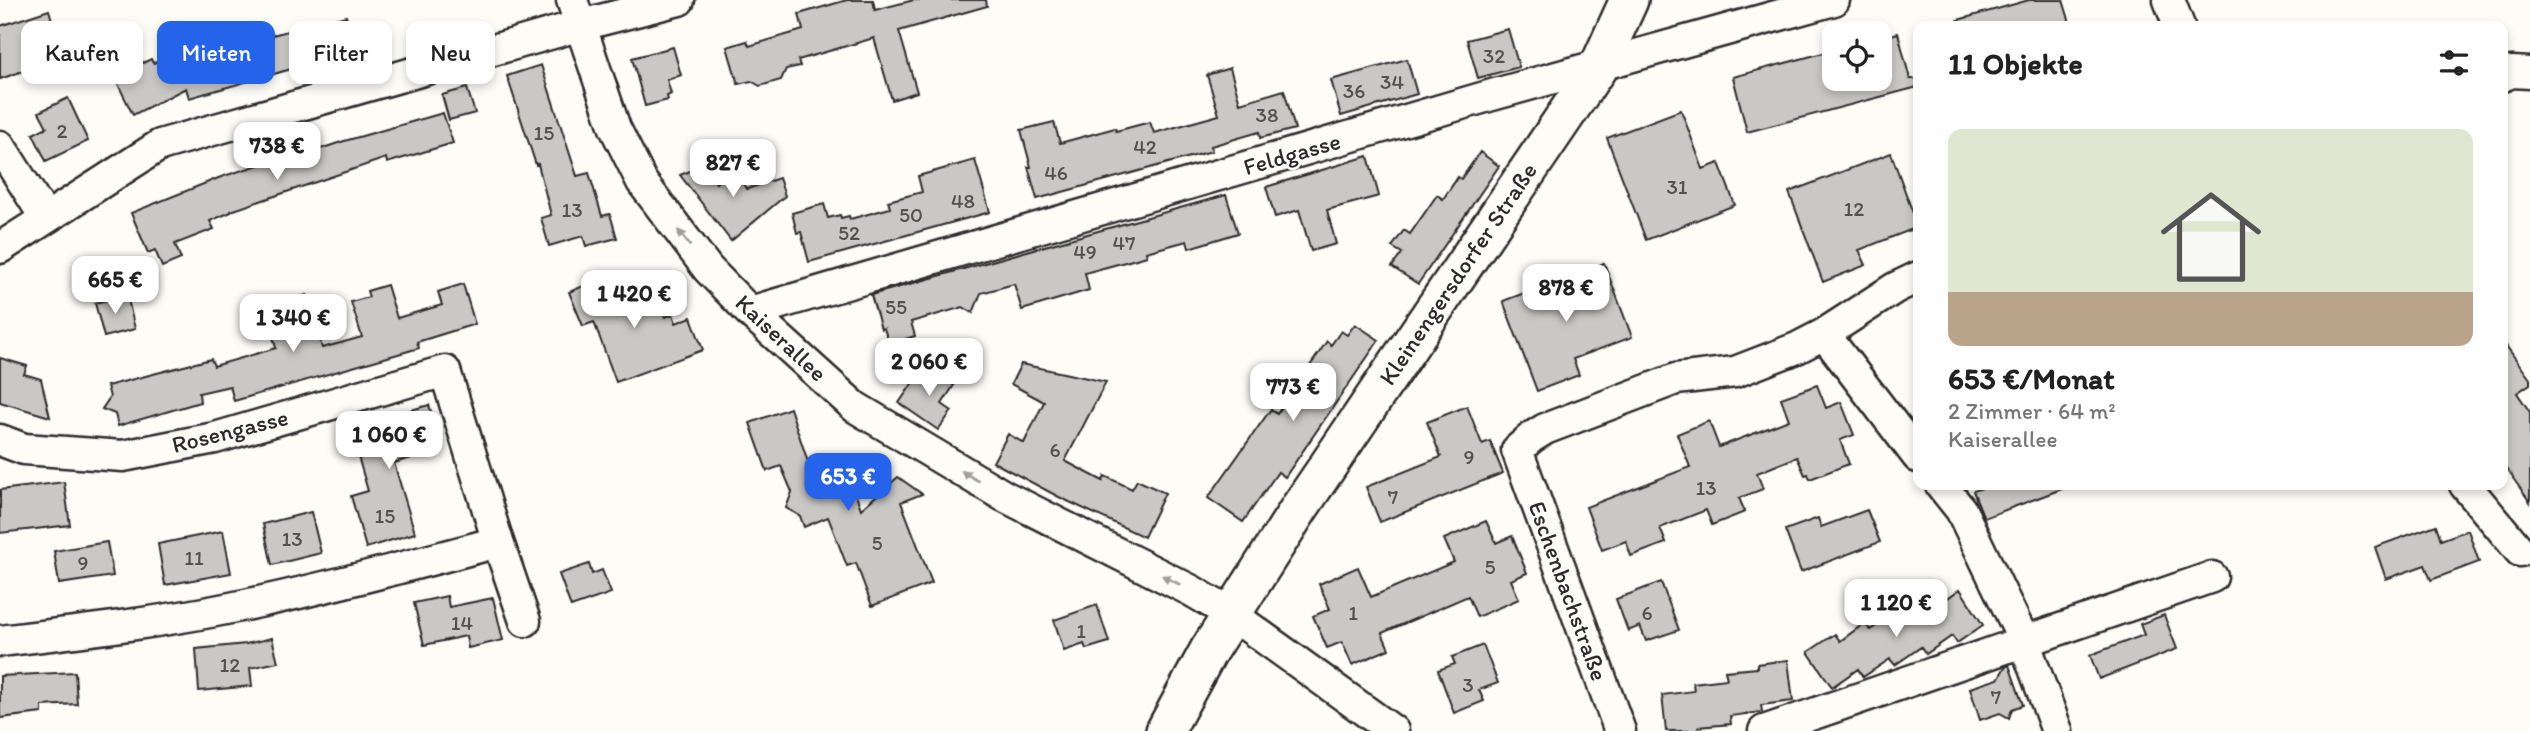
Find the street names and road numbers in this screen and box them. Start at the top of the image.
street label: Feldgasse [1240,126,1344,181]
street label: Kleinengersdorfer Straße [1372,157,1543,390]
street label: Kaiserallee [730,288,833,387]
street label: Rosengasse [169,402,291,459]
street label: Eschenbachstraße [1523,497,1614,685]

